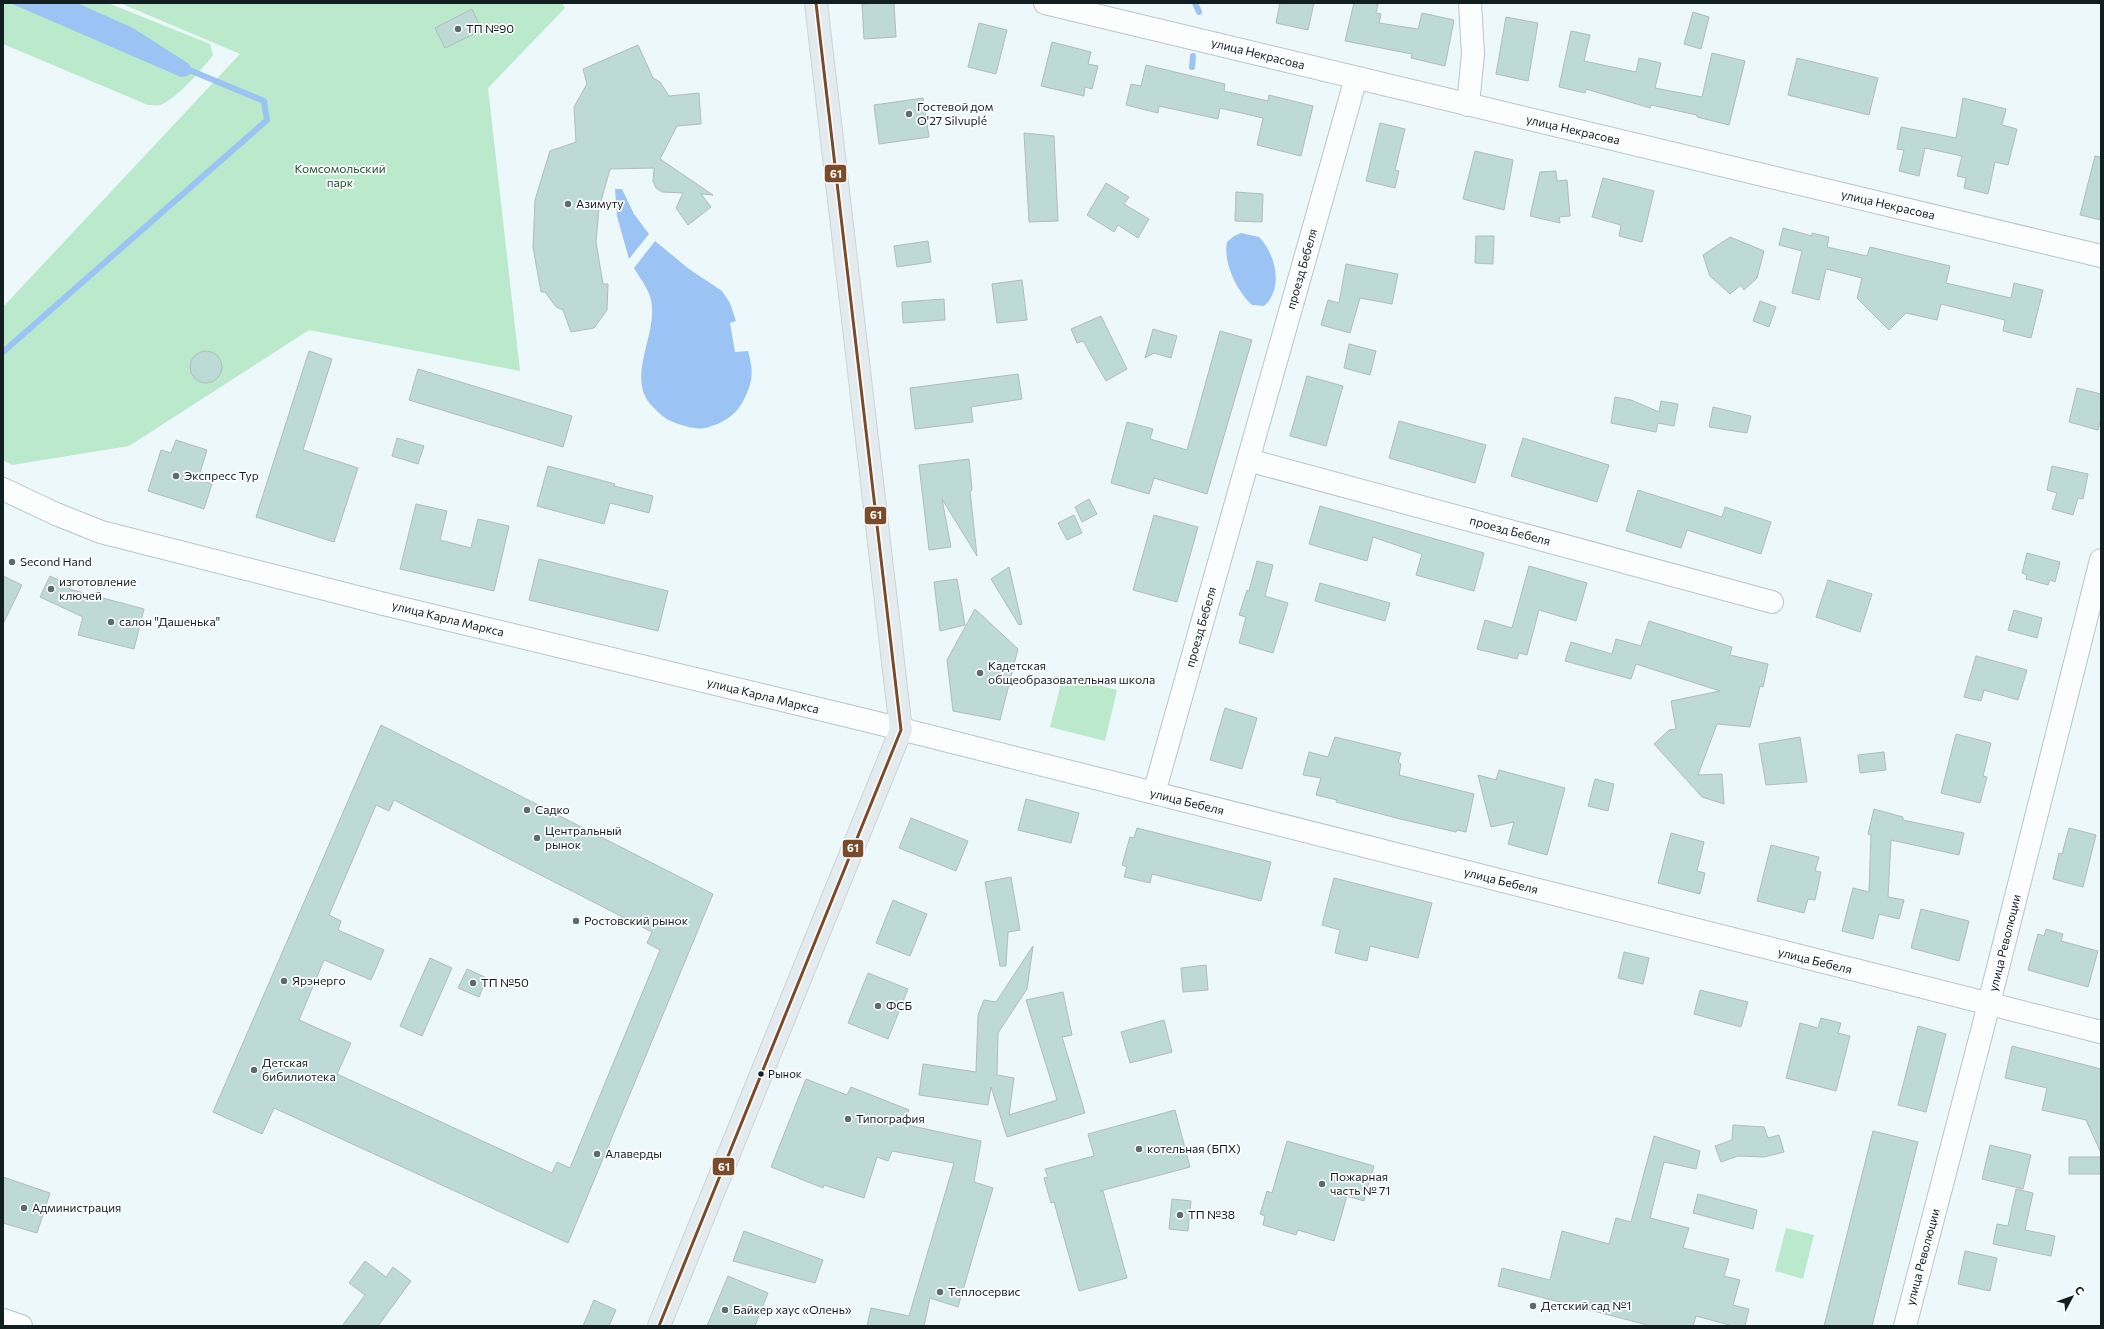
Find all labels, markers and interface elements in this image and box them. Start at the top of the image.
place label: ТП №90 [466,21,514,35]
marker: ТП №90 [453,24,463,34]
street label: улица Некрасова [1210,35,1306,71]
place label: Гостевой дом O'27 Silvuplé [917,99,993,127]
marker: Гостевой дом O'27 Silvuplé [904,109,914,119]
street label: улица Некрасова [1525,111,1621,147]
park label: Комсомольский парк [294,161,386,189]
line badge: 61 [824,164,847,183]
text: 61 [830,167,842,180]
street label: улица Некрасова [1840,186,1936,222]
place label: Азимуту [576,196,624,210]
marker: Азимуту [563,199,573,209]
street label: проезд Бебеля [1283,227,1319,311]
place label: Экспресс Тур [184,468,259,482]
marker: Экспресс Тур [171,471,181,481]
line badge: 61 [864,506,887,525]
text: 61 [870,508,882,521]
street label: проезд Бебеля [1468,513,1552,548]
place label: Second Hand [20,554,92,568]
marker: Second Hand [7,557,17,567]
place label: изготовление ключей [59,574,136,602]
marker: изготовление ключей [46,584,56,594]
street label: проезд Бебеля [1182,585,1218,669]
street label: улица Карла Маркса [391,597,506,639]
place label: салон "Дашенька" [119,614,220,628]
marker: салон "Дашенька" [106,617,116,627]
place label: Кадетская общеобразовательная школа [988,658,1155,686]
marker: Кадетская общеобразовательная школа [975,668,985,678]
street label: улица Карла Маркса [706,674,821,716]
street label: улица Бебеля [1149,785,1226,817]
place label: Садко [535,802,570,816]
marker: Садко [522,805,532,815]
place label: Центральный рынок [545,823,622,851]
marker: Центральный рынок [532,833,542,843]
line badge: 61 [842,839,864,858]
text: 61 [847,841,859,854]
street label: улица Бебеля [1463,864,1540,896]
street label: улица Революции [1985,893,2023,993]
place label: Ростовский рынок [584,913,689,927]
marker: Ростовский рынок [571,916,581,926]
street label: улица Бебеля [1777,944,1854,976]
place label: Ярэнерго [292,973,346,987]
place label: ТП №50 [481,975,529,989]
marker: Ярэнерго [279,976,289,986]
marker: ТП №50 [468,978,478,988]
place label: ФСБ [886,998,912,1012]
marker: ФСБ [873,1001,883,1011]
place label: Детская бибилиотека [262,1055,336,1083]
marker: Детская бибилиотека [249,1065,259,1075]
place label: Рынок [768,1067,802,1080]
marker: Рынок [756,1069,766,1079]
place label: Типография [856,1111,925,1125]
marker: Типография [843,1114,853,1124]
place label: котельная (БПХ) [1147,1141,1241,1155]
marker: котельная (БПХ) [1134,1144,1144,1154]
place label: Алаверды [605,1146,662,1160]
marker: Алаверды [592,1149,602,1159]
line badge: 61 [712,1157,735,1176]
text: 61 [718,1160,730,1173]
place label: Пожарная часть № 71 [1330,1169,1390,1197]
marker: Пожарная часть № 71 [1317,1179,1327,1189]
place label: Администрация [32,1200,121,1214]
marker: Администрация [19,1203,29,1213]
place label: ТП №38 [1188,1207,1235,1221]
street label: улица Революции [1902,1207,1942,1307]
marker: ТП №38 [1175,1210,1185,1220]
north arrow [2052,1277,2092,1317]
text: С [2073,1283,2088,1298]
place label: Теплосервис [948,1284,1021,1298]
marker: Теплосервис [935,1287,945,1297]
place label: Детский сад №1 [1541,1298,1631,1312]
marker: Детский сад №1 [1528,1301,1538,1311]
place label: Байкер хаус «Олень» [733,1302,852,1316]
marker: Байкер хаус «Олень» [720,1305,730,1315]

